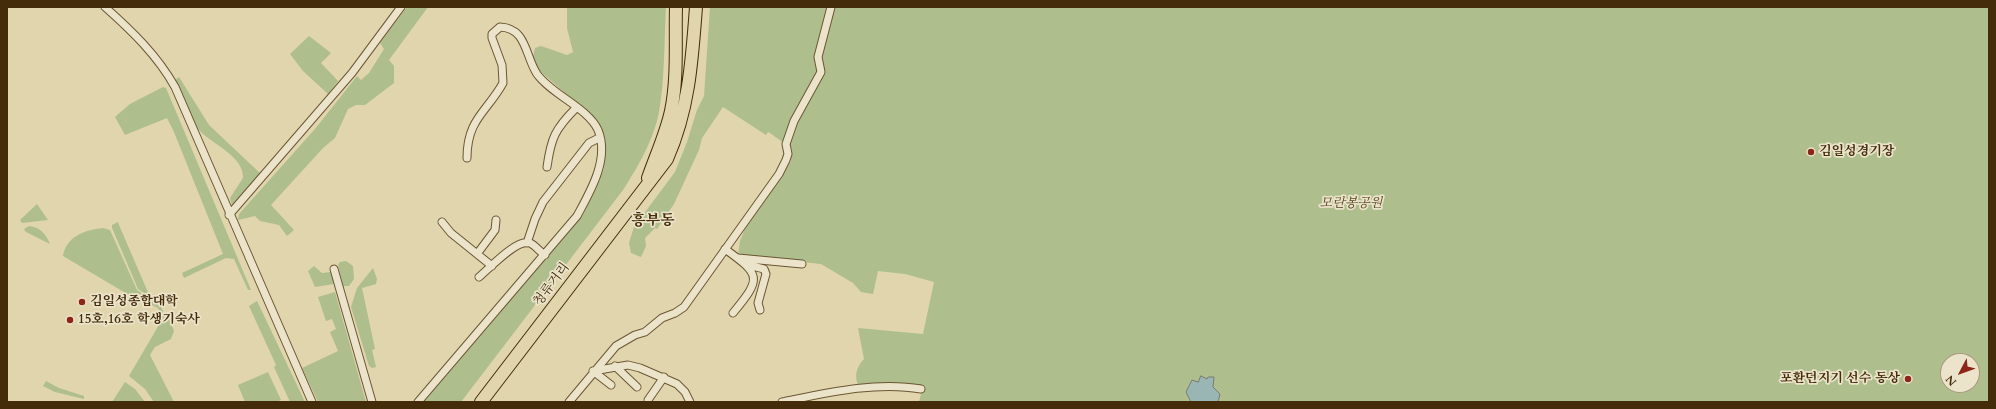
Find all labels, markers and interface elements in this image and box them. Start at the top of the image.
place label: 김일성경기장 [1819,144,1894,160]
marker: 김일성경기장 [1806,147,1816,157]
park label: 모란봉공원 [1320,196,1382,212]
district label: 흥부동 [631,213,675,231]
street label: 청류거리 [531,260,573,310]
place label: 김일성종합대학 [90,294,178,310]
marker: 김일성종합대학 [77,297,87,307]
place label: 15호,16호 학생기숙사 [78,312,200,328]
marker: 15호,16호 학생기숙사 [65,315,75,325]
north arrow [1940,353,1980,393]
place label: 포환던지기 선수 동상 [1780,371,1900,387]
text: N [1943,372,1960,389]
marker: 포환던지기 선수 동상 [1903,374,1913,384]

